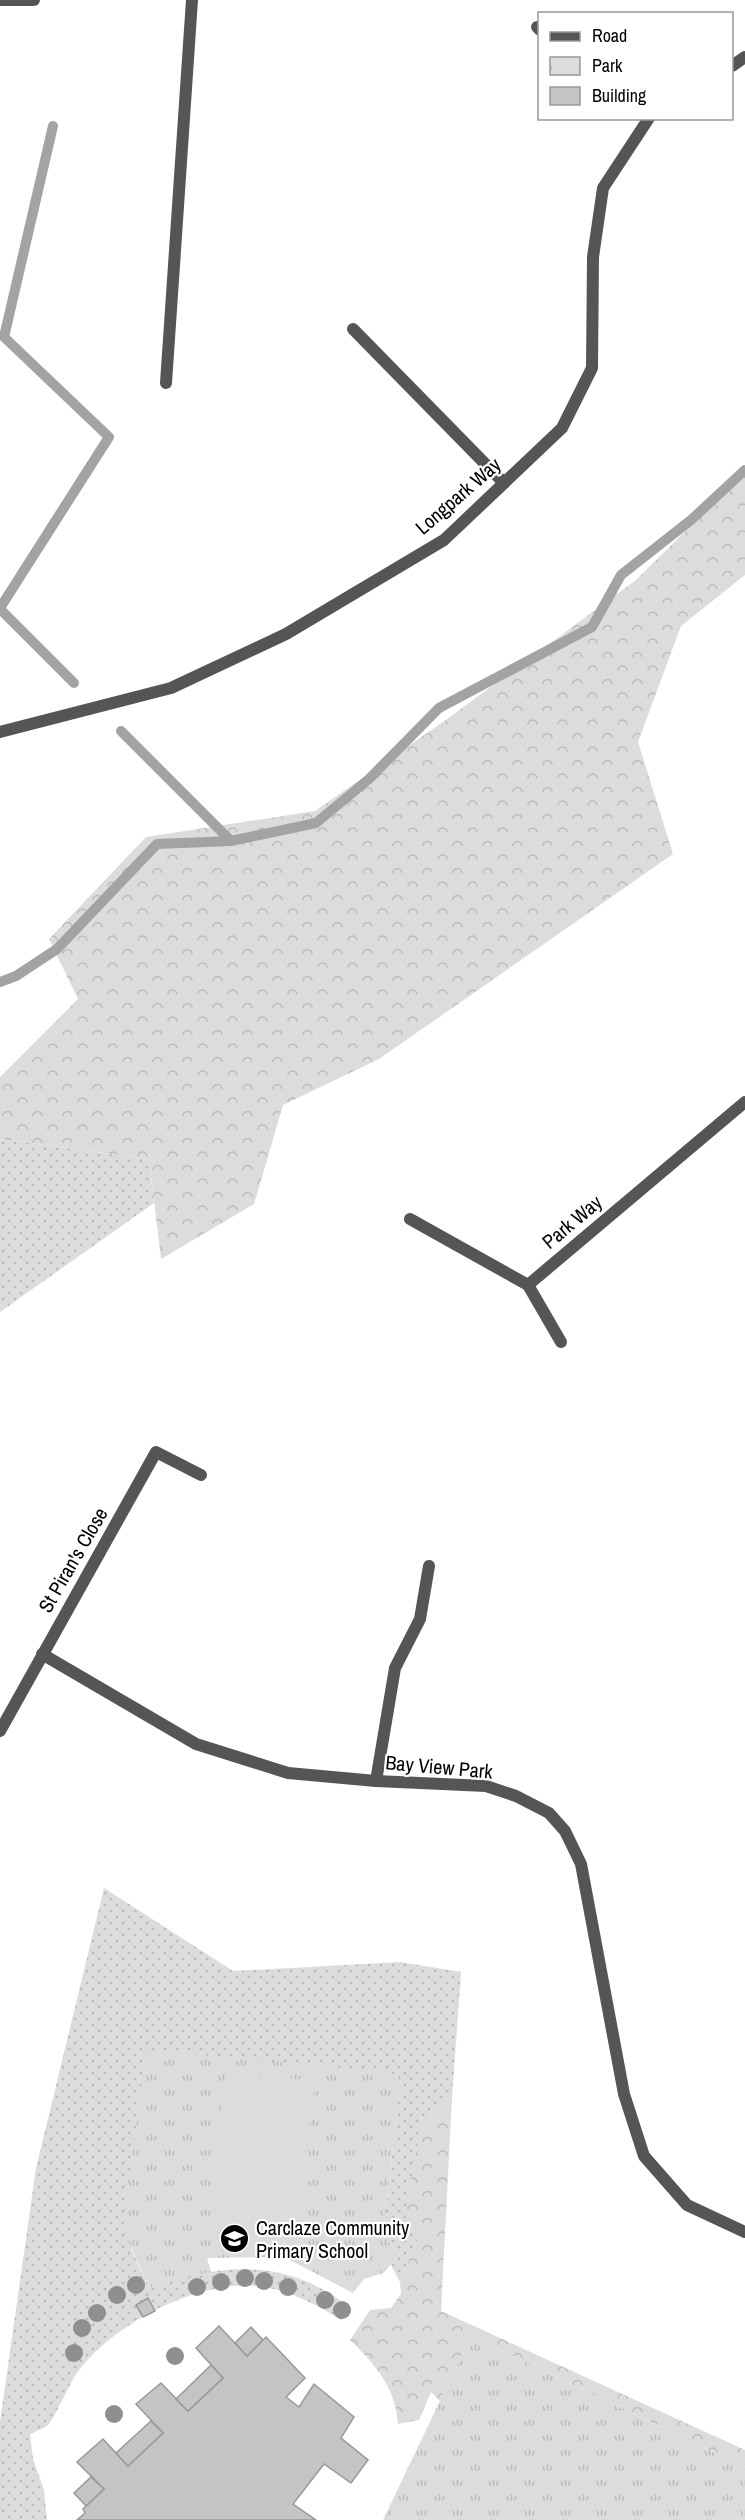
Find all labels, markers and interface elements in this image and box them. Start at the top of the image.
legend [538,12,733,120]
text: Road [592,23,627,48]
text: Park [592,53,623,78]
text: Building [592,83,647,108]
street label: Longpark Way [409,450,507,540]
street label: Park Way [536,1188,608,1255]
street label: St Piran's Close [32,1502,114,1617]
street label: Bay View Park [384,1748,494,1785]
place label: Carclaze Community Primary School [256,2214,410,2264]
school or university icon: Carclaze Community Primary School [219,2223,251,2255]

